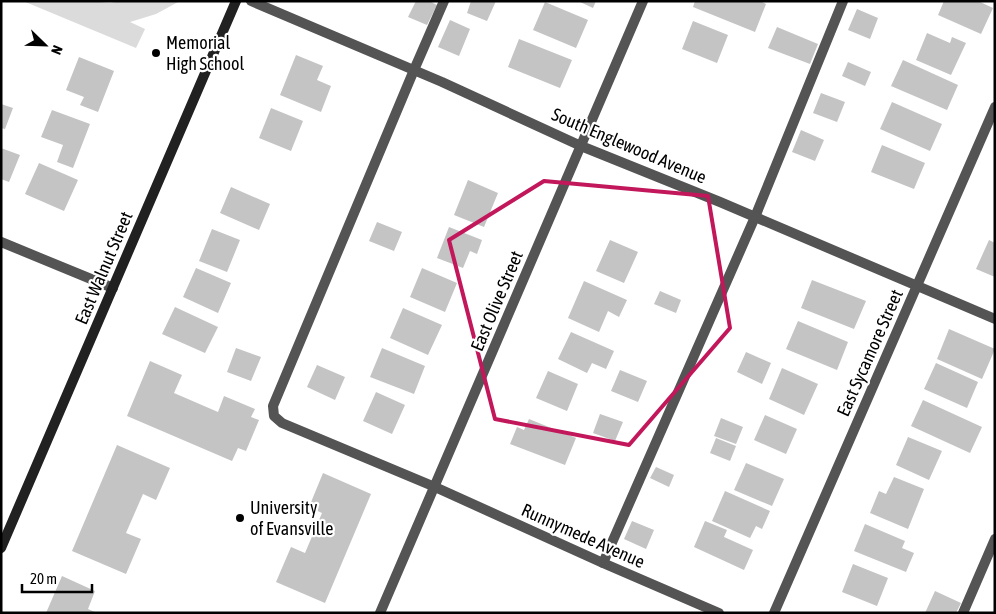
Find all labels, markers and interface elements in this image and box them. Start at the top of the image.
north arrow [20,20,70,70]
place label: Memorial High School [166,32,244,74]
text: N [48,43,66,57]
marker: Memorial High School [150,47,162,59]
street label: South Englewood Avenue [549,103,710,188]
street label: East Walnut Street [70,208,137,327]
street label: East Olive Street [466,248,527,354]
street label: East Sycamore Street [832,286,907,419]
place label: University of Evansville [250,497,333,539]
street label: Runnymede Avenue [518,499,648,572]
marker: University of Evansville [234,512,246,524]
scale bar [22,562,92,594]
text: 20 m [30,570,57,587]

